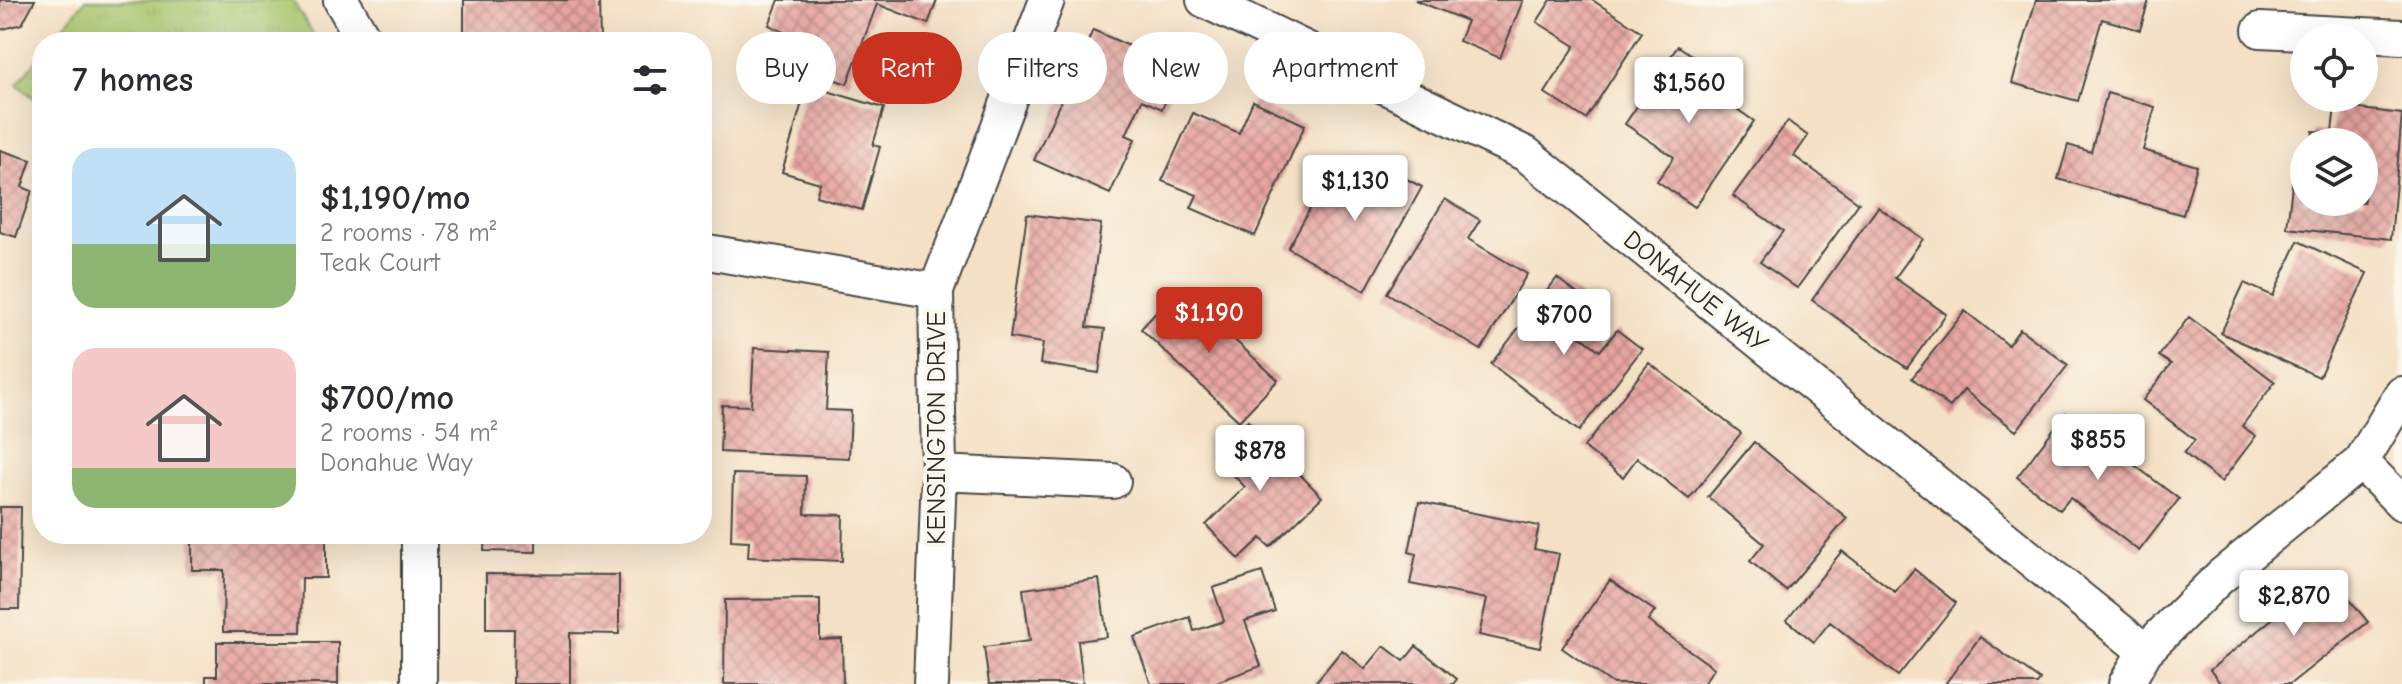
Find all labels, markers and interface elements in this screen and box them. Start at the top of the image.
map controls [2290,24,2378,216]
button: locate [2290,24,2378,112]
chip: Buy [736,32,836,104]
chip: Rent [852,32,962,104]
chip: Filters [978,32,1107,104]
chip: New [1123,32,1228,104]
chip: Apartment [1244,32,1425,104]
pin: $1,560 [1624,57,1754,125]
icon: filters [628,58,672,102]
text: 7 homes [72,60,193,100]
text: $1,560 [1652,68,1726,98]
button: layers [2290,128,2378,216]
pin: $1,130 [1290,155,1420,223]
text: $1,130 [1321,166,1389,196]
text: $1,190/mo [320,178,470,218]
icon: home [136,180,232,276]
text: 2 rooms · 78 m² [320,218,496,248]
street label: DONAHUE WAY [1617,225,1774,359]
text: Teak Court [320,248,440,278]
pin: $1,190 [1144,287,1274,355]
pin: $700 [1517,289,1611,357]
text: $1,190 [1174,298,1244,328]
text: $700 [1535,300,1593,330]
street label: KENSINGTON DRIVE [922,311,952,545]
text: $700/mo [320,378,454,418]
icon: home [136,380,232,476]
pin: $855 [2051,414,2145,482]
text: 2 rooms · 54 m² [320,418,497,448]
pin: $878 [1213,425,1307,493]
text: $855 [2070,425,2126,455]
text: $878 [1233,436,1287,466]
text: Donahue Way [320,448,473,478]
pin: $2,870 [2229,570,2359,638]
text: $2,870 [2257,581,2331,611]

